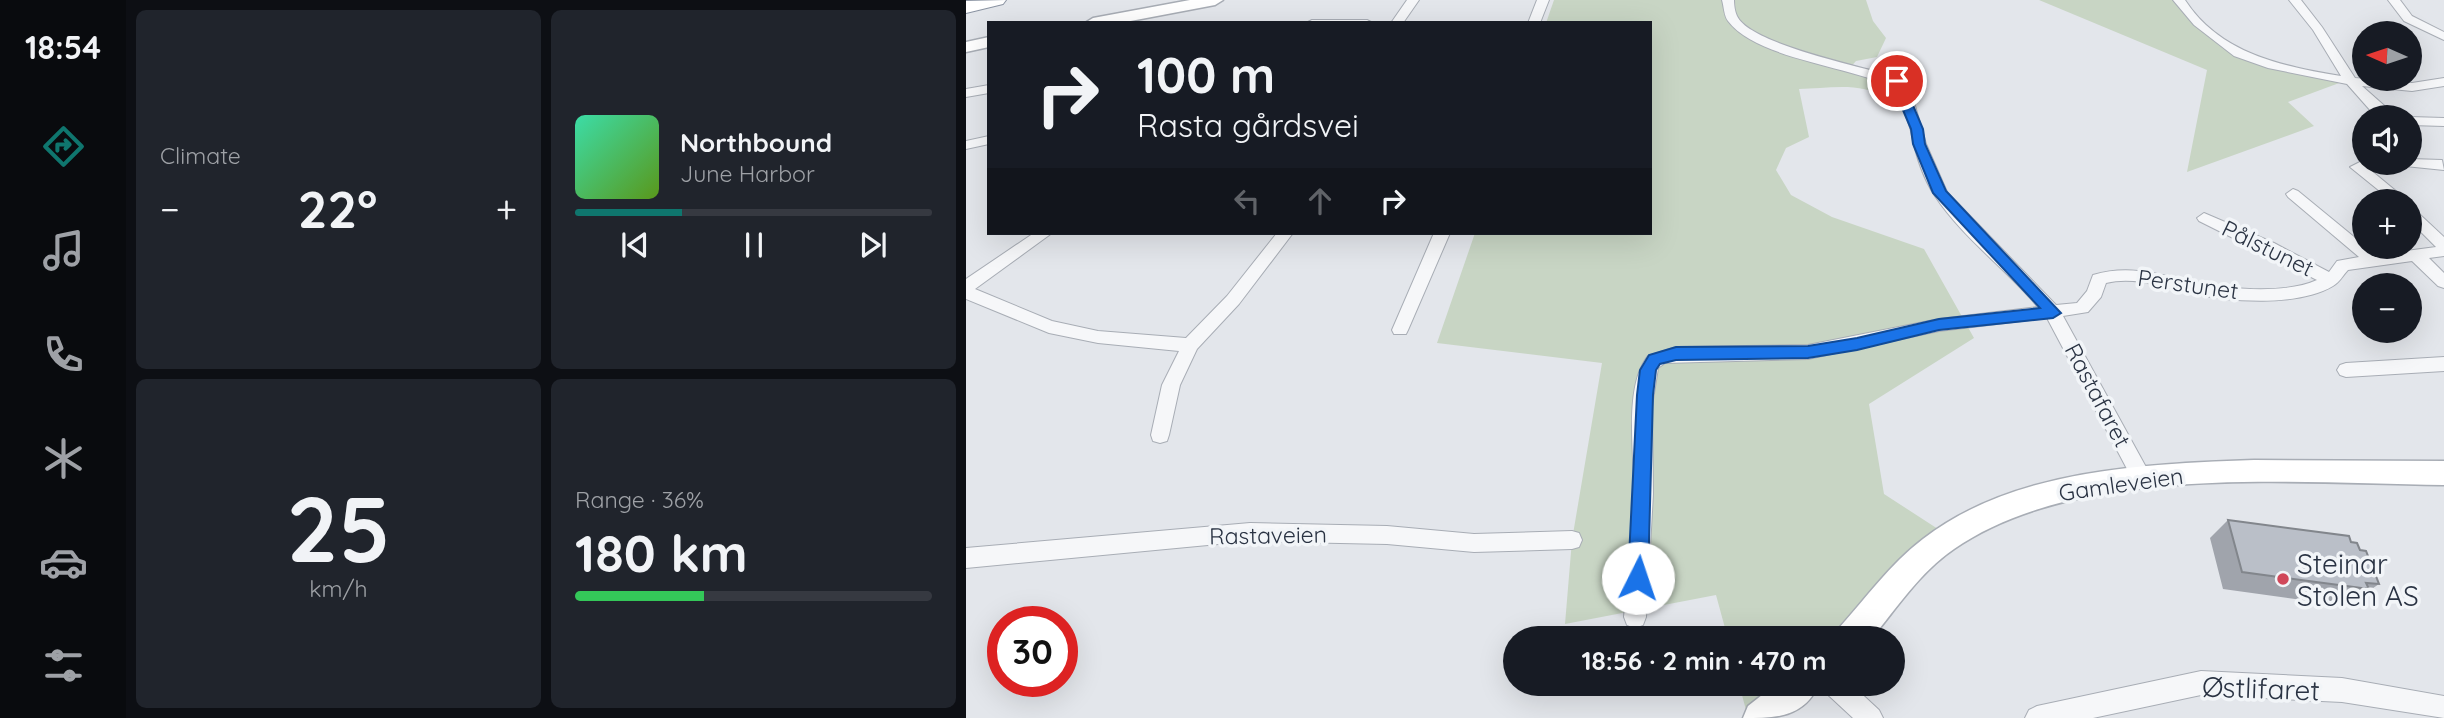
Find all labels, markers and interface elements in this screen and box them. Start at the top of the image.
north arrow [2352,21,2422,91]
map controls [2352,21,2422,343]
text: 18:54 [25,27,101,67]
text: 100 m [1137,44,1275,105]
icon: right [1022,49,1113,140]
pin [1867,51,1927,111]
icon: arrive [1878,62,1916,100]
text: Rasta gårdsvei [1137,105,1359,145]
button: sound [2352,105,2422,175]
icon: directions [39,122,88,171]
text: Northbound [680,126,832,159]
text: Climate [160,141,241,170]
text: June Harbor [680,159,815,188]
text: 22° [298,176,377,241]
icon: left [1228,182,1266,220]
icon: ahead [1301,182,1339,220]
icon: right [1374,182,1412,220]
text: − [160,185,180,233]
text: + [496,185,517,233]
button: + [2352,189,2422,259]
street label: Pålstunet [2217,213,2319,283]
icon: music [39,226,88,275]
icon: previous [616,226,654,264]
icon: pause [735,226,773,264]
icon: next [854,226,892,264]
street label: Perstunet [2136,263,2240,305]
button: − [2352,273,2422,343]
icon: phone [39,330,88,379]
street label: Rastafaret [2059,338,2137,452]
icon: climate [39,434,88,483]
street label: Gamleveien [2057,461,2185,507]
text: 25 [286,471,391,585]
text: Range · 36% [575,485,704,514]
street label: Rastaveien [1209,519,1327,551]
text: 180 km [575,520,748,585]
icon: car [39,538,88,587]
position arrow [1601,541,1675,615]
place label: Steinar Stolen AS [2297,546,2419,613]
marker: Steinar Stolen AS [2275,571,2291,587]
text: km/h [309,574,368,603]
speed limit sign: 30 [987,606,1078,697]
icon: filters [39,641,88,690]
text: 18:56 · 2 min · 470 m [1581,644,1827,677]
street label: Østlifaret [2201,668,2321,708]

